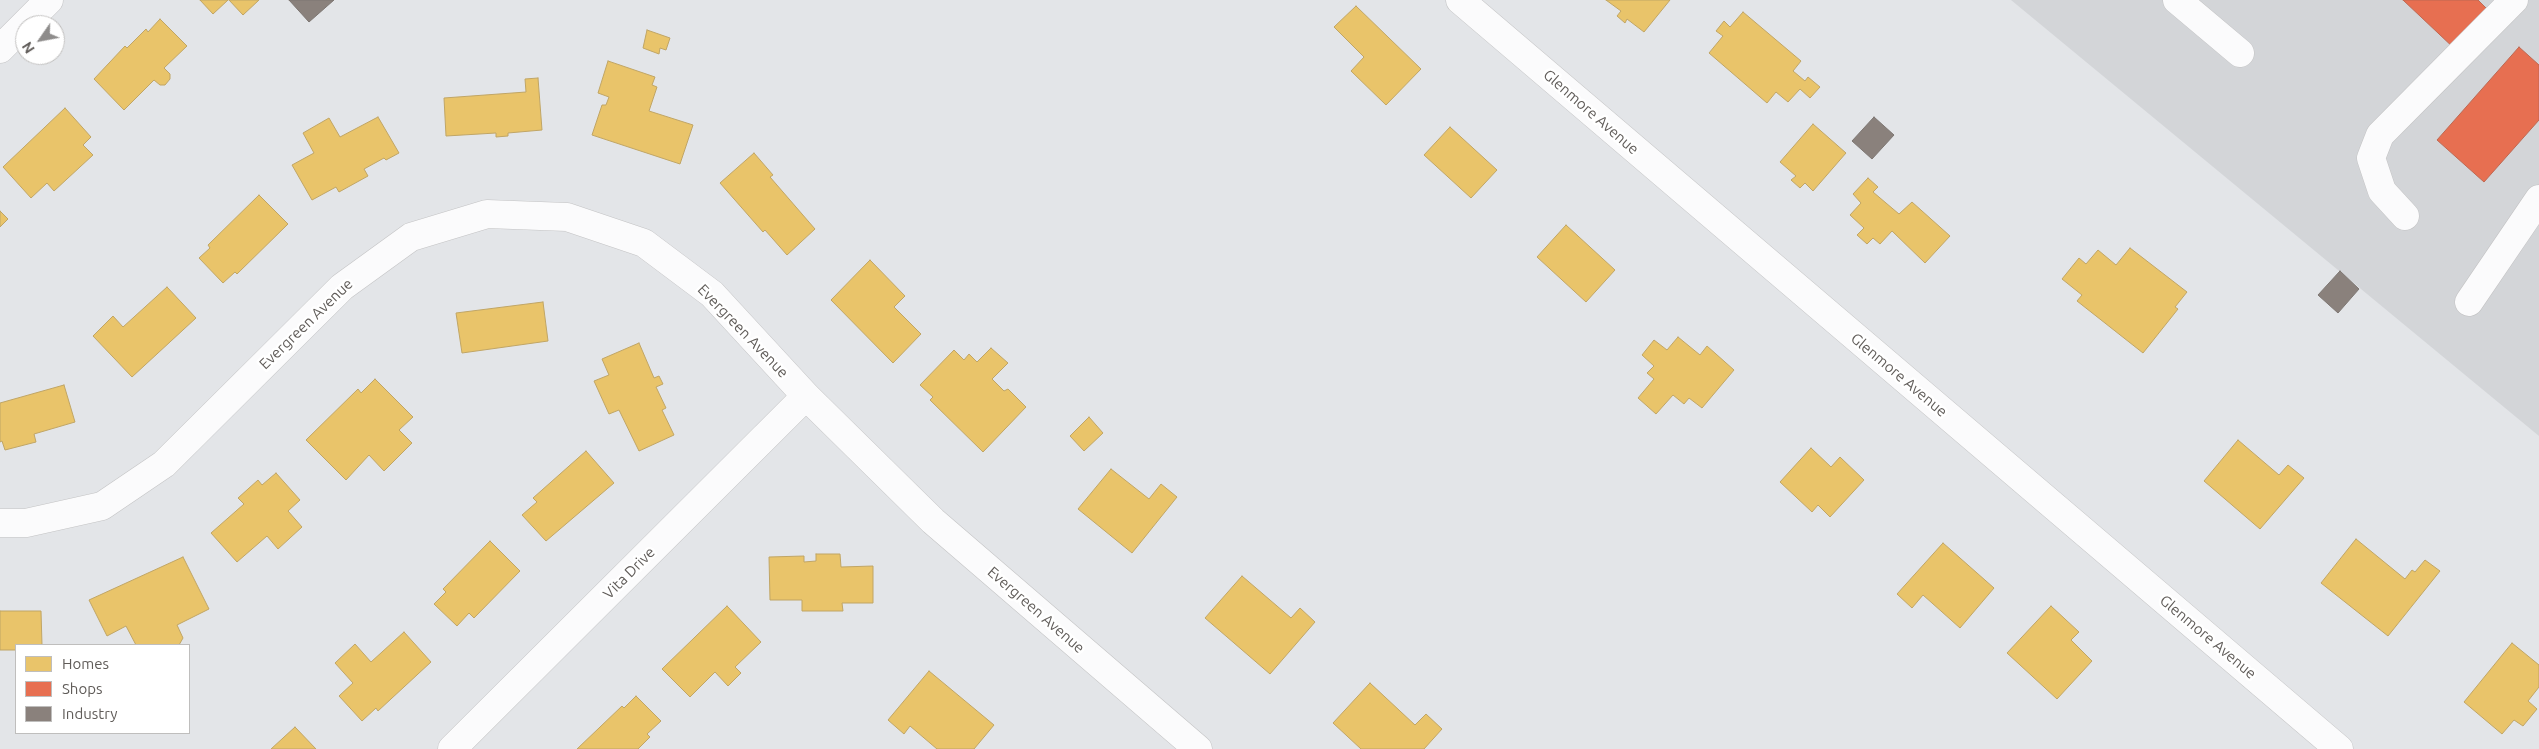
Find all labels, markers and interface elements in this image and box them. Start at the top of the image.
north arrow [15,15,65,65]
text: N [19,39,38,56]
street label: Glenmore Avenue [1540,66,1642,158]
street label: Evergreen Avenue [256,275,356,373]
street label: Evergreen Avenue [694,281,792,381]
street label: Glenmore Avenue [1847,329,1951,421]
street label: Vita Drive [599,543,659,603]
street label: Evergreen Avenue [984,563,1088,657]
street label: Glenmore Avenue [2156,591,2260,683]
legend [15,644,190,734]
text: Homes [62,655,109,672]
text: Shops [62,680,103,697]
text: Industry [62,705,117,722]

